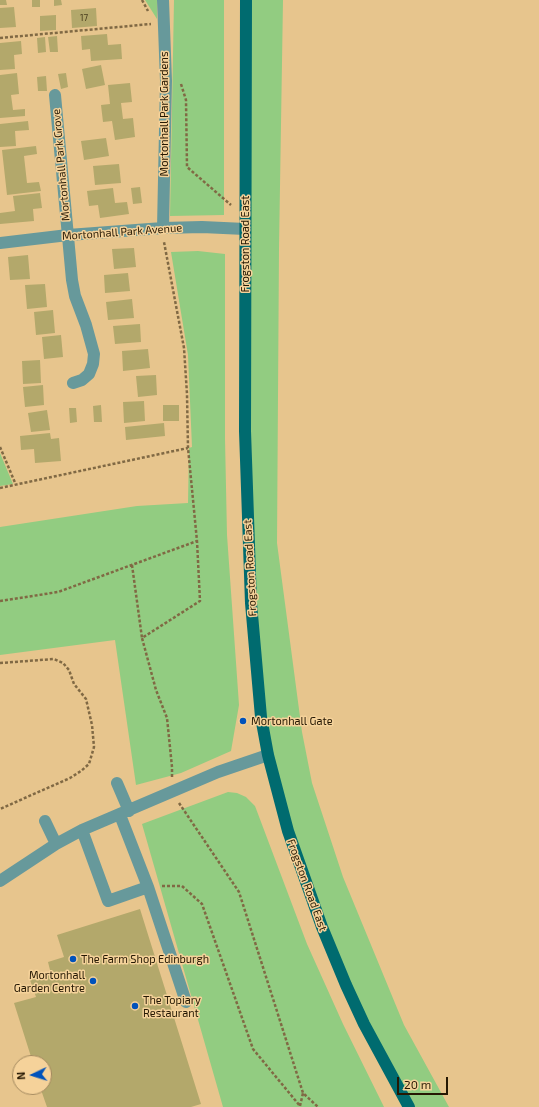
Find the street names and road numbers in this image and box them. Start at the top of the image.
street label: Mortonhall Park Gardens [157,52,171,176]
street label: Mortonhall Park Grove [50,108,72,222]
street label: Frogston Road East [238,195,252,293]
street label: Mortonhall Park Avenue [62,221,182,243]
street label: Frogston Road East [241,519,259,617]
street label: Frogston Road East [284,837,330,933]

